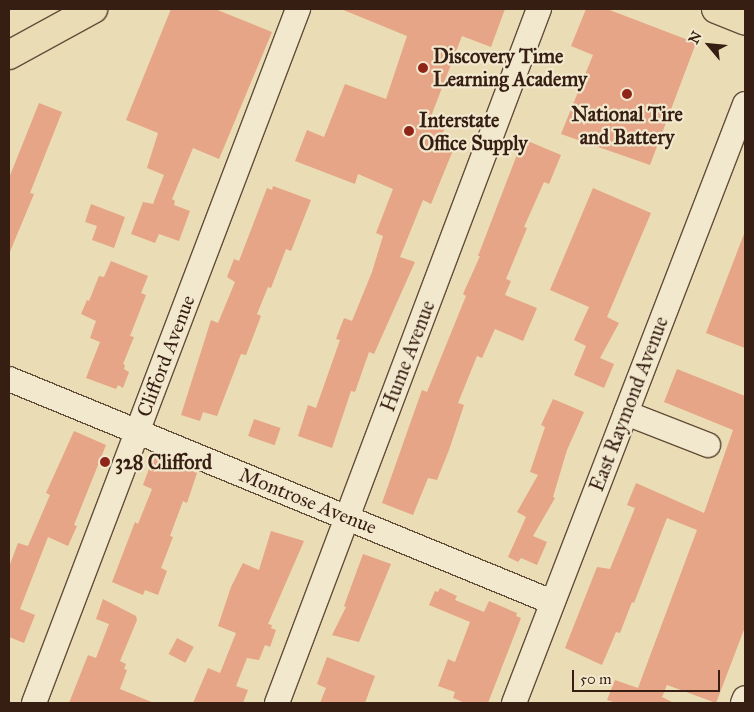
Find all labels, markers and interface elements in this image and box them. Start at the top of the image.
north arrow [684,20,734,70]
text: N [685,28,706,47]
place label: Discovery Time Learning Academy [433,44,587,91]
marker: Discovery Time Learning Academy [417,62,429,74]
marker: National Tire and Battery [621,88,633,100]
place label: National Tire and Battery [571,102,683,149]
place label: Interstate Office Supply [419,108,528,155]
marker: Interstate Office Supply [403,125,415,137]
street label: Clifford Avenue [132,292,200,420]
street label: Hume Avenue [376,297,440,415]
street label: East Raymond Avenue [585,313,673,495]
place label: 328 Clifford [115,450,212,474]
marker: 328 Clifford [99,456,111,468]
street label: Montrose Avenue [236,463,380,539]
scale bar [574,660,722,692]
text: 50 m [580,670,612,688]

